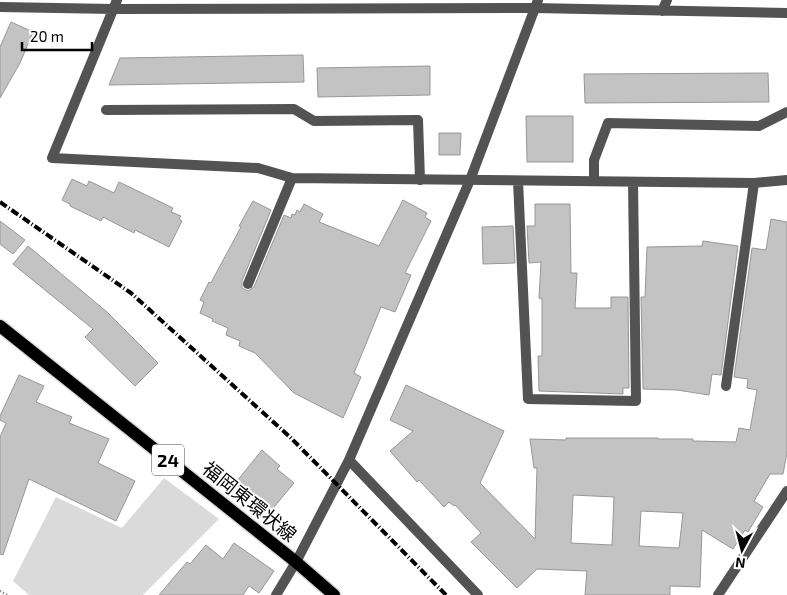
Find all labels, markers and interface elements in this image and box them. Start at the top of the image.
scale bar [22,20,92,52]
text: 20 m [30,27,64,45]
road number: 24 [152,444,184,476]
street label: 福岡東環状線 [198,456,302,546]
north arrow [717,525,767,575]
text: N [734,554,746,572]

